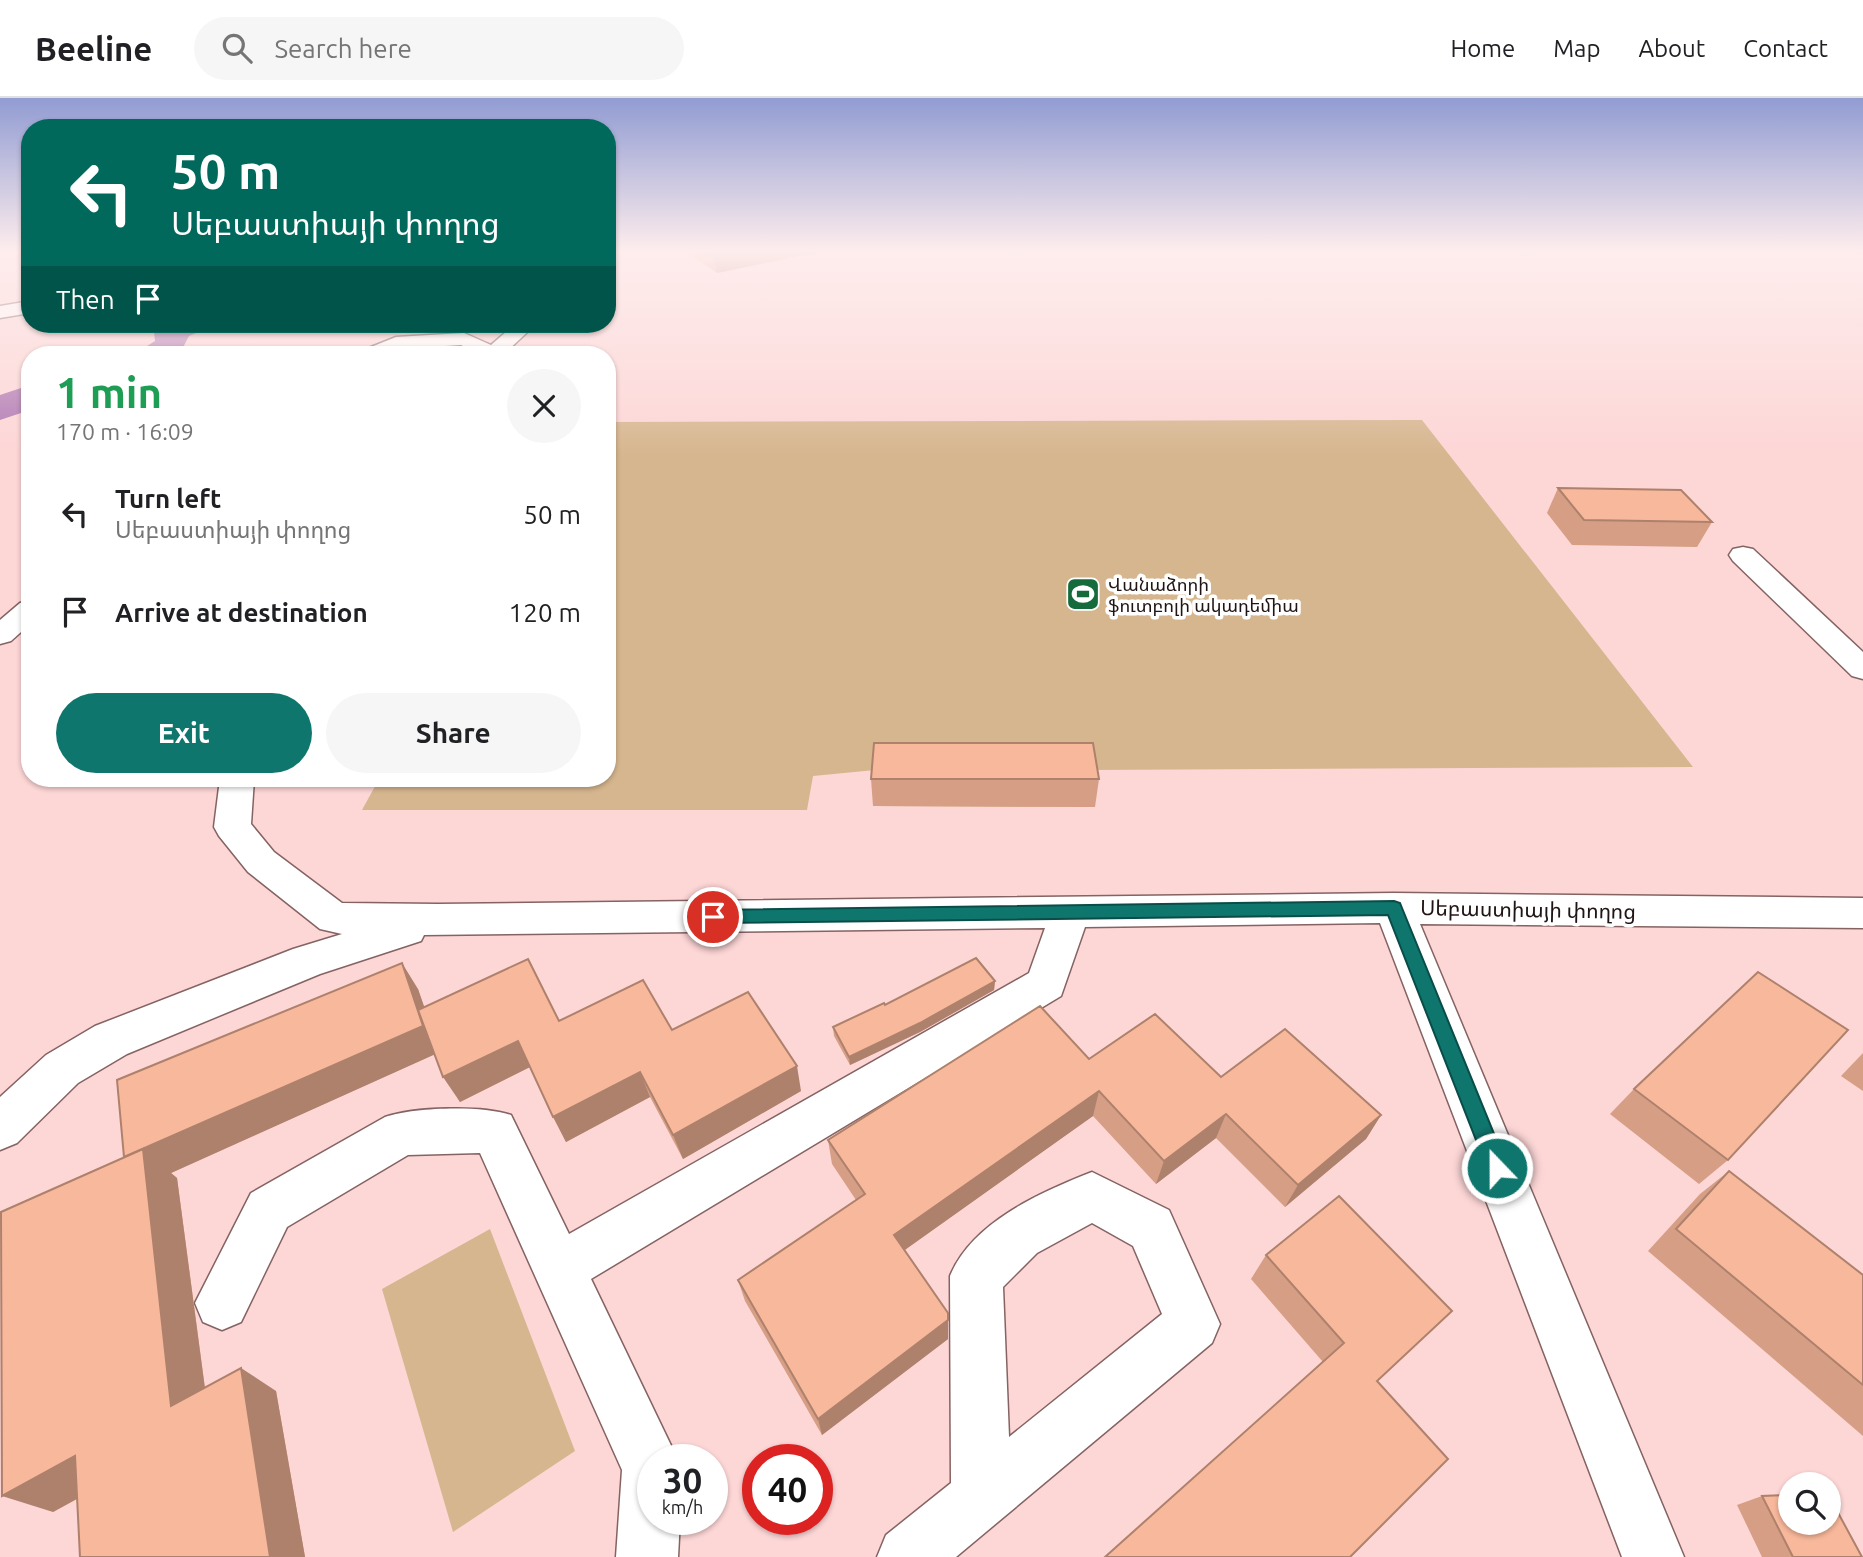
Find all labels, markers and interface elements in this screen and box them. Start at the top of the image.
search box [194,17,684,80]
icon: search [218,29,256,67]
text: Beeline [35,30,152,67]
text: Search here [274,34,412,63]
text: Home [1450,35,1515,62]
text: Map [1553,35,1600,62]
text: About [1638,35,1705,62]
text: Contact [1743,35,1828,62]
text: 50 m [171,143,280,198]
icon: left [56,147,147,238]
text: Սեբաստիայի փողոց [171,205,500,241]
icon: arrive [129,280,167,318]
text: Then [56,285,115,314]
text: 1 min [56,369,162,416]
button: close [507,369,581,443]
text: 170 m · 16:09 [56,419,194,444]
text: Turn left [115,484,221,513]
icon: left [56,495,94,533]
text: 50 m [523,500,581,529]
text: Սեբաստիայի փողոց [115,517,351,542]
place label: Վանաձորի ֆուտբոլի ակադեմիա [1108,574,1299,616]
sports icon: Վանաձորի ֆուտբոլի ակադեմիա [1064,575,1102,613]
icon: arrive [56,593,94,631]
text: Arrive at destination [115,598,368,627]
text: 120 m [509,598,581,627]
button: Exit [56,693,312,773]
button: Share [326,693,581,773]
pin [683,887,743,947]
street label: Սեբաստիայի փողոց [1420,895,1636,924]
icon: arrive [694,898,732,936]
position arrow [1460,1131,1534,1205]
speed limit sign: 40 [742,1444,833,1535]
text: 30 [663,1460,702,1500]
map controls [1778,1472,1841,1535]
button: search [1778,1472,1841,1535]
text: km/h [662,1497,703,1517]

